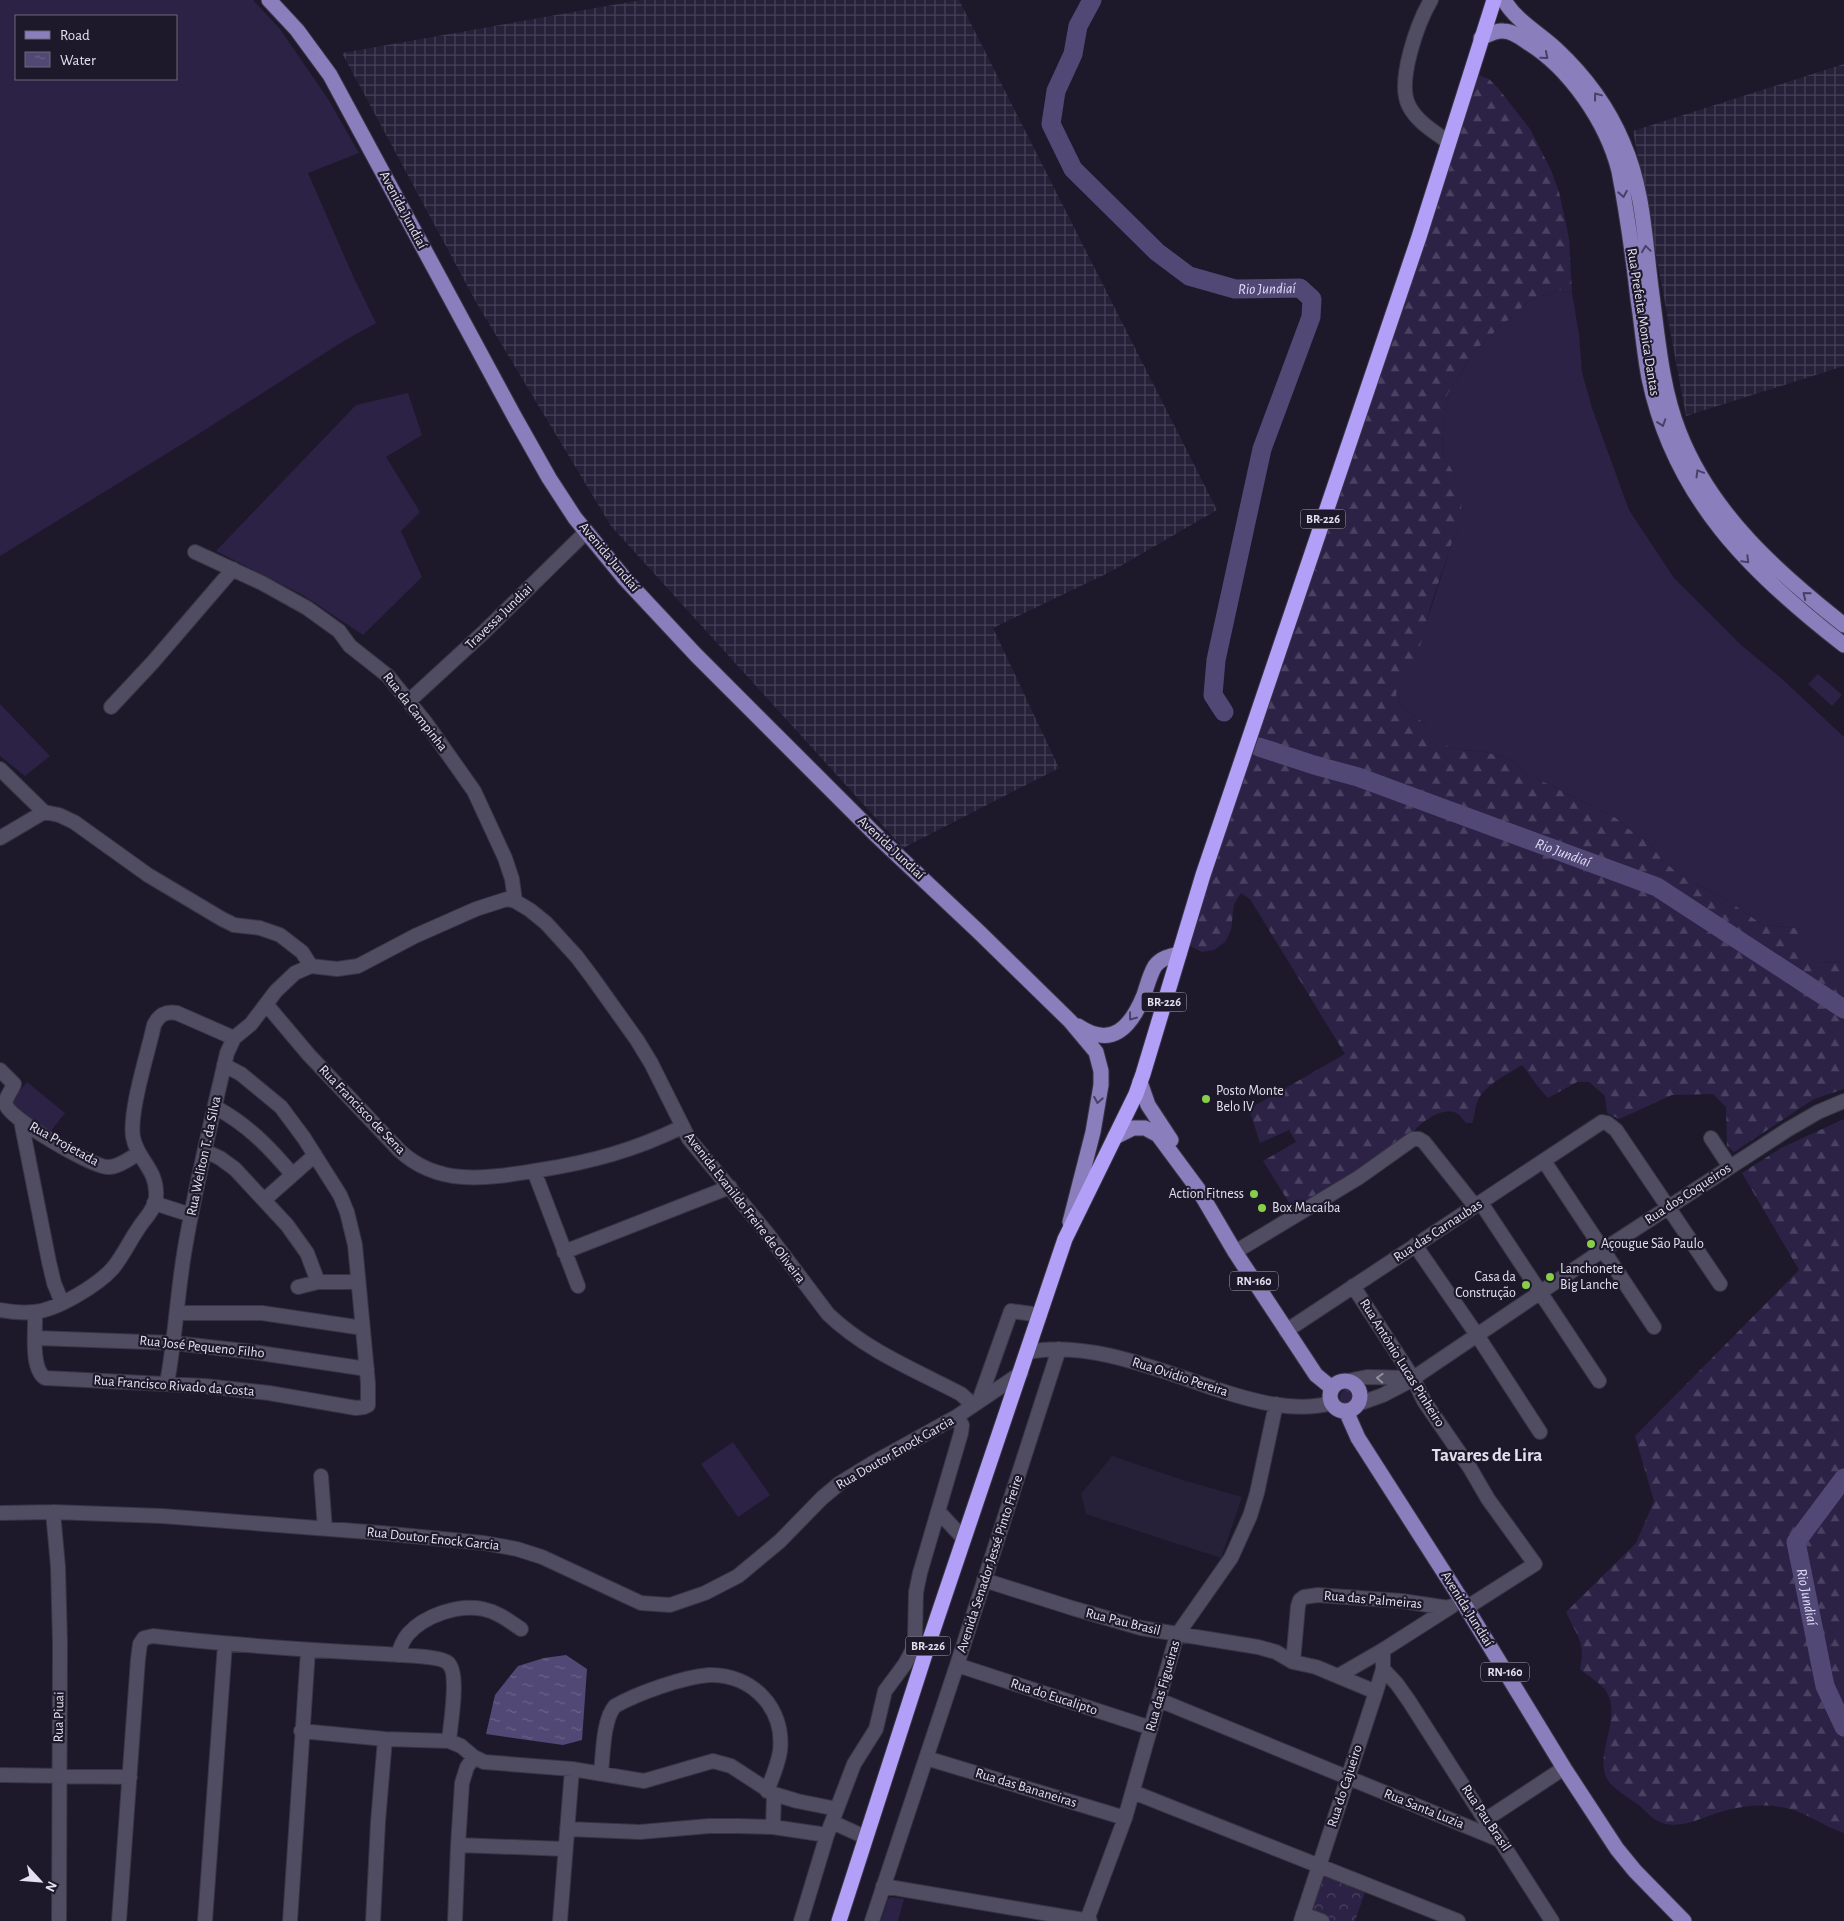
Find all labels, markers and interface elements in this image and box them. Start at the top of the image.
legend [15,15,178,80]
text: Road [60,28,90,43]
one-way arrow [1539,50,1548,58]
text: Water [60,53,96,68]
one-way arrow [1595,93,1603,102]
street label: Avenida Jundiaí [377,169,430,252]
one-way arrow [1618,189,1628,198]
one-way arrow [1641,245,1652,253]
street label: Rua Prefeita Monica Dantas [1624,247,1662,397]
water label: Rio Jundiaí [1238,281,1297,296]
one-way arrow [1656,418,1666,426]
one-way arrow [1696,470,1706,479]
road number: BR-226 [1300,509,1346,528]
street label: Avenida Jundiaí [576,520,642,595]
one-way arrow [1740,554,1749,563]
street label: Travessa Jundiai [463,582,535,652]
one-way arrow [1803,592,1812,600]
street label: Rua da Campinha [380,670,450,754]
street label: Avenida Jundiaí [855,814,928,883]
water label: Rio Jundiaí [1533,835,1593,870]
road number: BR-226 [1142,992,1186,1012]
one-way arrow [1129,1011,1137,1020]
street label: Rua Francisco de Sena [316,1063,408,1158]
place label: Posto Monte Belo IV [1216,1084,1284,1114]
marker: Posto Monte Belo IV [1200,1093,1212,1105]
street label: Rua Weliton T. da Silva [184,1094,224,1217]
one-way arrow [1094,1095,1104,1104]
street label: Rua Projetada [27,1119,101,1169]
street label: Avenida Evanildo Freire de Oliveira [682,1130,808,1286]
street label: Rua dos Coqueiros [1642,1161,1734,1227]
place label: Action Fitness [1169,1187,1244,1201]
marker: Action Fitness [1248,1188,1260,1200]
street label: Rua das Carnaubas [1391,1197,1485,1265]
place label: Box Macaíba [1272,1201,1341,1215]
marker: Box Macaíba [1256,1202,1268,1214]
place label: Açougue São Paulo [1601,1237,1704,1251]
marker: Açougue São Paulo [1585,1238,1597,1250]
place label: Lanchonete Big Lanche [1560,1262,1623,1292]
place label: Casa da Construção [1455,1270,1517,1300]
marker: Lanchonete Big Lanche [1544,1271,1556,1283]
road number: RN-160 [1230,1272,1278,1290]
marker: Casa da Construção [1520,1279,1532,1291]
street label: Rua Antônio Lucas Pinheiro [1357,1297,1447,1430]
street label: Rua José Pequeno Filho [139,1333,265,1361]
street label: Rua Ovidio Pereira [1130,1355,1230,1399]
one-way arrow [1375,1372,1383,1383]
street label: Rua Francisco Rivado da Costa [93,1373,255,1399]
street label: Rua Doutor Enock Garcia [834,1413,957,1492]
district label: Tavares de Lira [1432,1446,1542,1465]
street label: Avenida Senador Jessé Pinto Freire [955,1473,1025,1655]
street label: Rua Doutor Enock Garcia [366,1525,501,1553]
water label: Rio Jundiaí [1794,1567,1820,1627]
street label: Avenida Jundiaí [1438,1569,1496,1650]
street label: Rua das Palmeiras [1323,1589,1423,1611]
street label: Rua Pau Brasil [1084,1606,1162,1638]
road number: BR-226 [906,1636,950,1655]
street label: Rua das Figueiras [1143,1639,1183,1733]
road number: RN-160 [1481,1662,1529,1681]
street label: Rua do Eucalipto [1009,1676,1099,1718]
street label: Rua Piuai [52,1691,66,1743]
street label: Rua do Cajueiro [1325,1743,1365,1829]
street label: Rua das Bananeiras [974,1766,1078,1810]
street label: Rua Pau Brasil [1459,1782,1513,1854]
street label: Rua Santa Luzia [1382,1787,1467,1832]
north arrow [15,1856,65,1906]
text: N [42,1879,59,1894]

